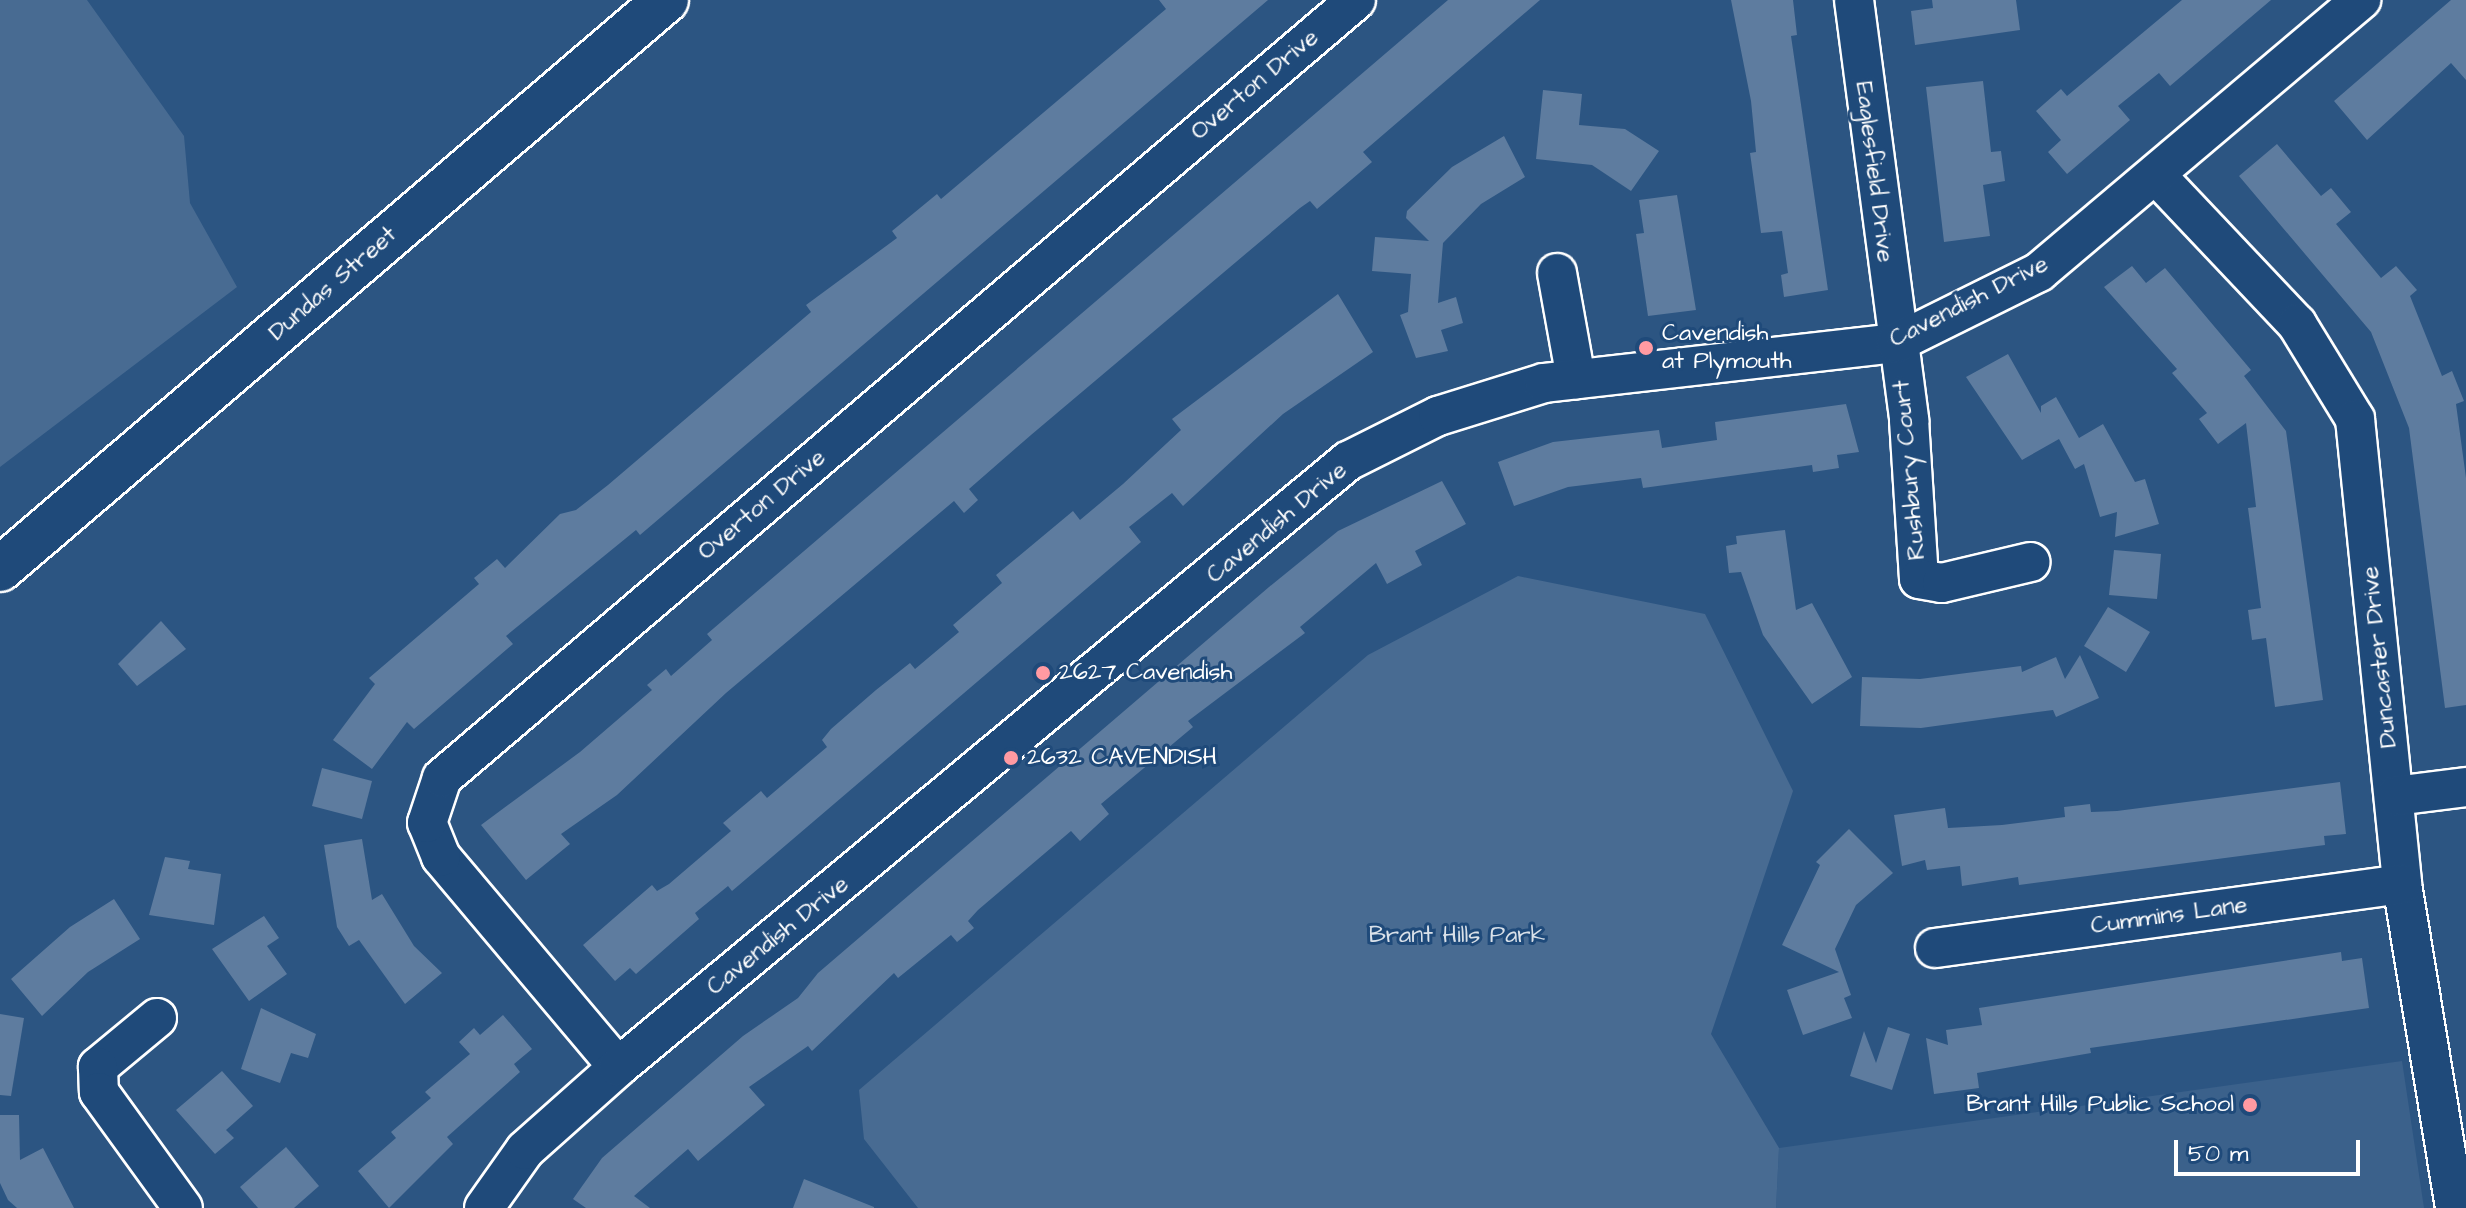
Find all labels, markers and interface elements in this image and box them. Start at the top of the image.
street label: Overton Drive [1185,23,1325,147]
street label: Eaglesfield Drive [1849,80,1899,264]
street label: Dundas Street [263,221,403,347]
street label: Cavendish Drive [1885,250,2053,354]
place label: Cavendish at Plymouth [1662,320,1792,376]
marker: Cavendish at Plymouth [1637,339,1655,357]
street label: Rushbury Court [1888,379,1932,561]
street label: Overton Drive [692,443,832,567]
street label: Cavendish Drive [1201,456,1353,590]
street label: Duncaster Drive [2356,565,2404,749]
place label: 2627 Cavendish [1059,659,1232,687]
marker: 2627 Cavendish [1034,664,1052,682]
place label: 2632 CAVENDISH [1027,744,1217,772]
marker: 2632 CAVENDISH [1002,749,1020,767]
street label: Cavendish Drive [701,870,855,1002]
street label: Cummins Lane [2089,891,2249,941]
park label: Brant Hills Park [1369,922,1545,950]
place label: Brant Hills Public School [1966,1091,2234,1119]
marker: Brant Hills Public School [2241,1096,2259,1114]
scale bar [2178,1124,2364,1174]
text: 50 m [2188,1137,2248,1171]

